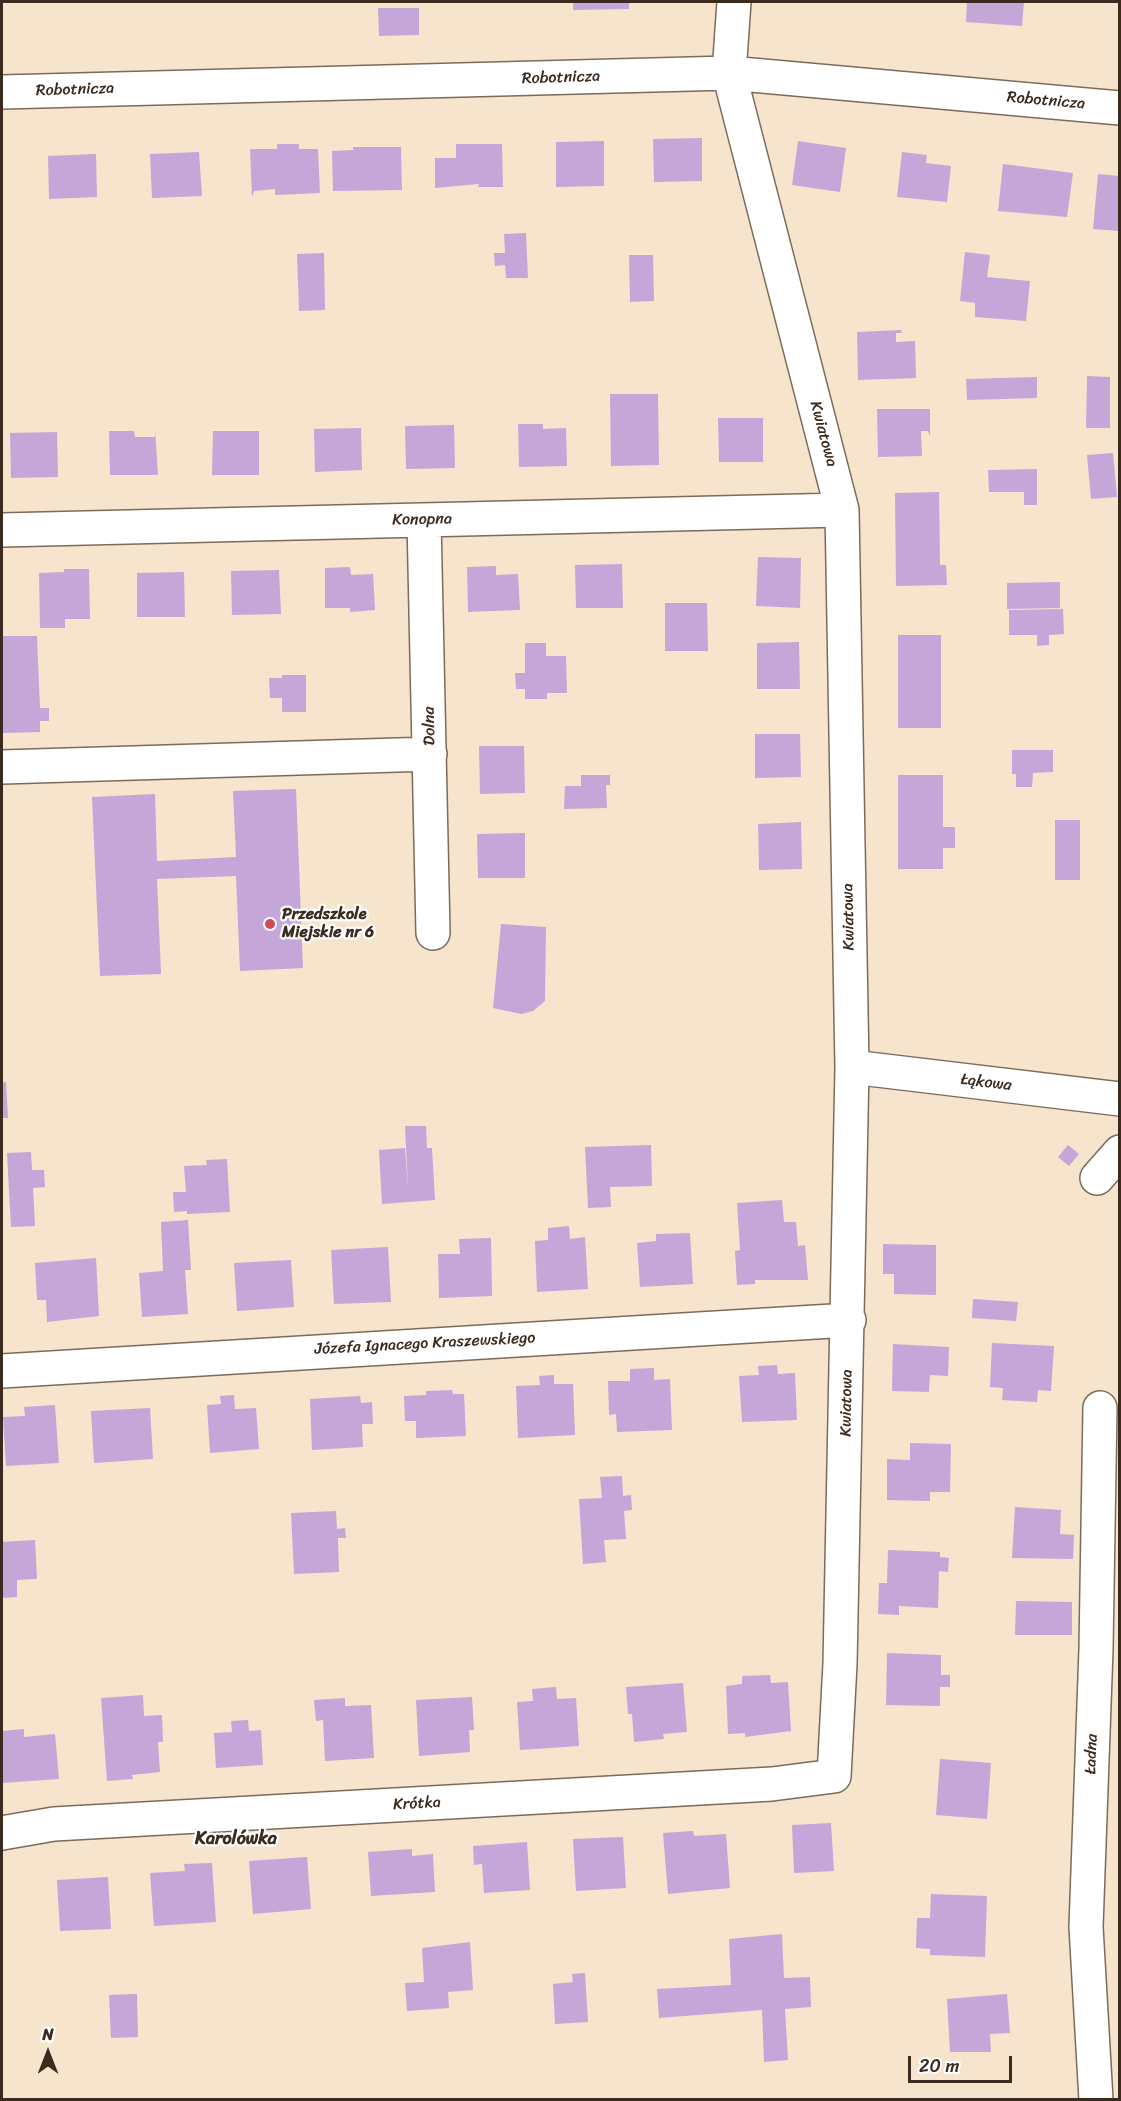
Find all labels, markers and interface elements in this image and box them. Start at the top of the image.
street label: Robotnicza [521,67,601,89]
street label: Robotnicza [35,79,115,101]
street label: Robotnicza [1006,88,1086,114]
street label: Kwiatowa [805,399,841,469]
street label: Konopna [392,510,452,530]
street label: Dolna [420,706,440,746]
street label: Kwiatowa [839,883,859,951]
place label: Przedszkole Miejskie nr 6 [282,905,374,943]
marker: Przedszkole Miejskie nr 6 [263,917,277,931]
street label: Łąkowa [959,1070,1013,1096]
street label: Józefa Ignacego Kraszewskiego [314,1329,536,1359]
street label: Kwiatowa [837,1369,857,1437]
street label: Ładna [1082,1733,1102,1775]
street label: Krótka [393,1793,441,1815]
district label: Karolówka [195,1828,277,1850]
text: N [42,2020,54,2049]
north arrow [18,2023,78,2083]
scale bar [911,2044,1014,2082]
text: 20 m [919,2050,959,2082]

